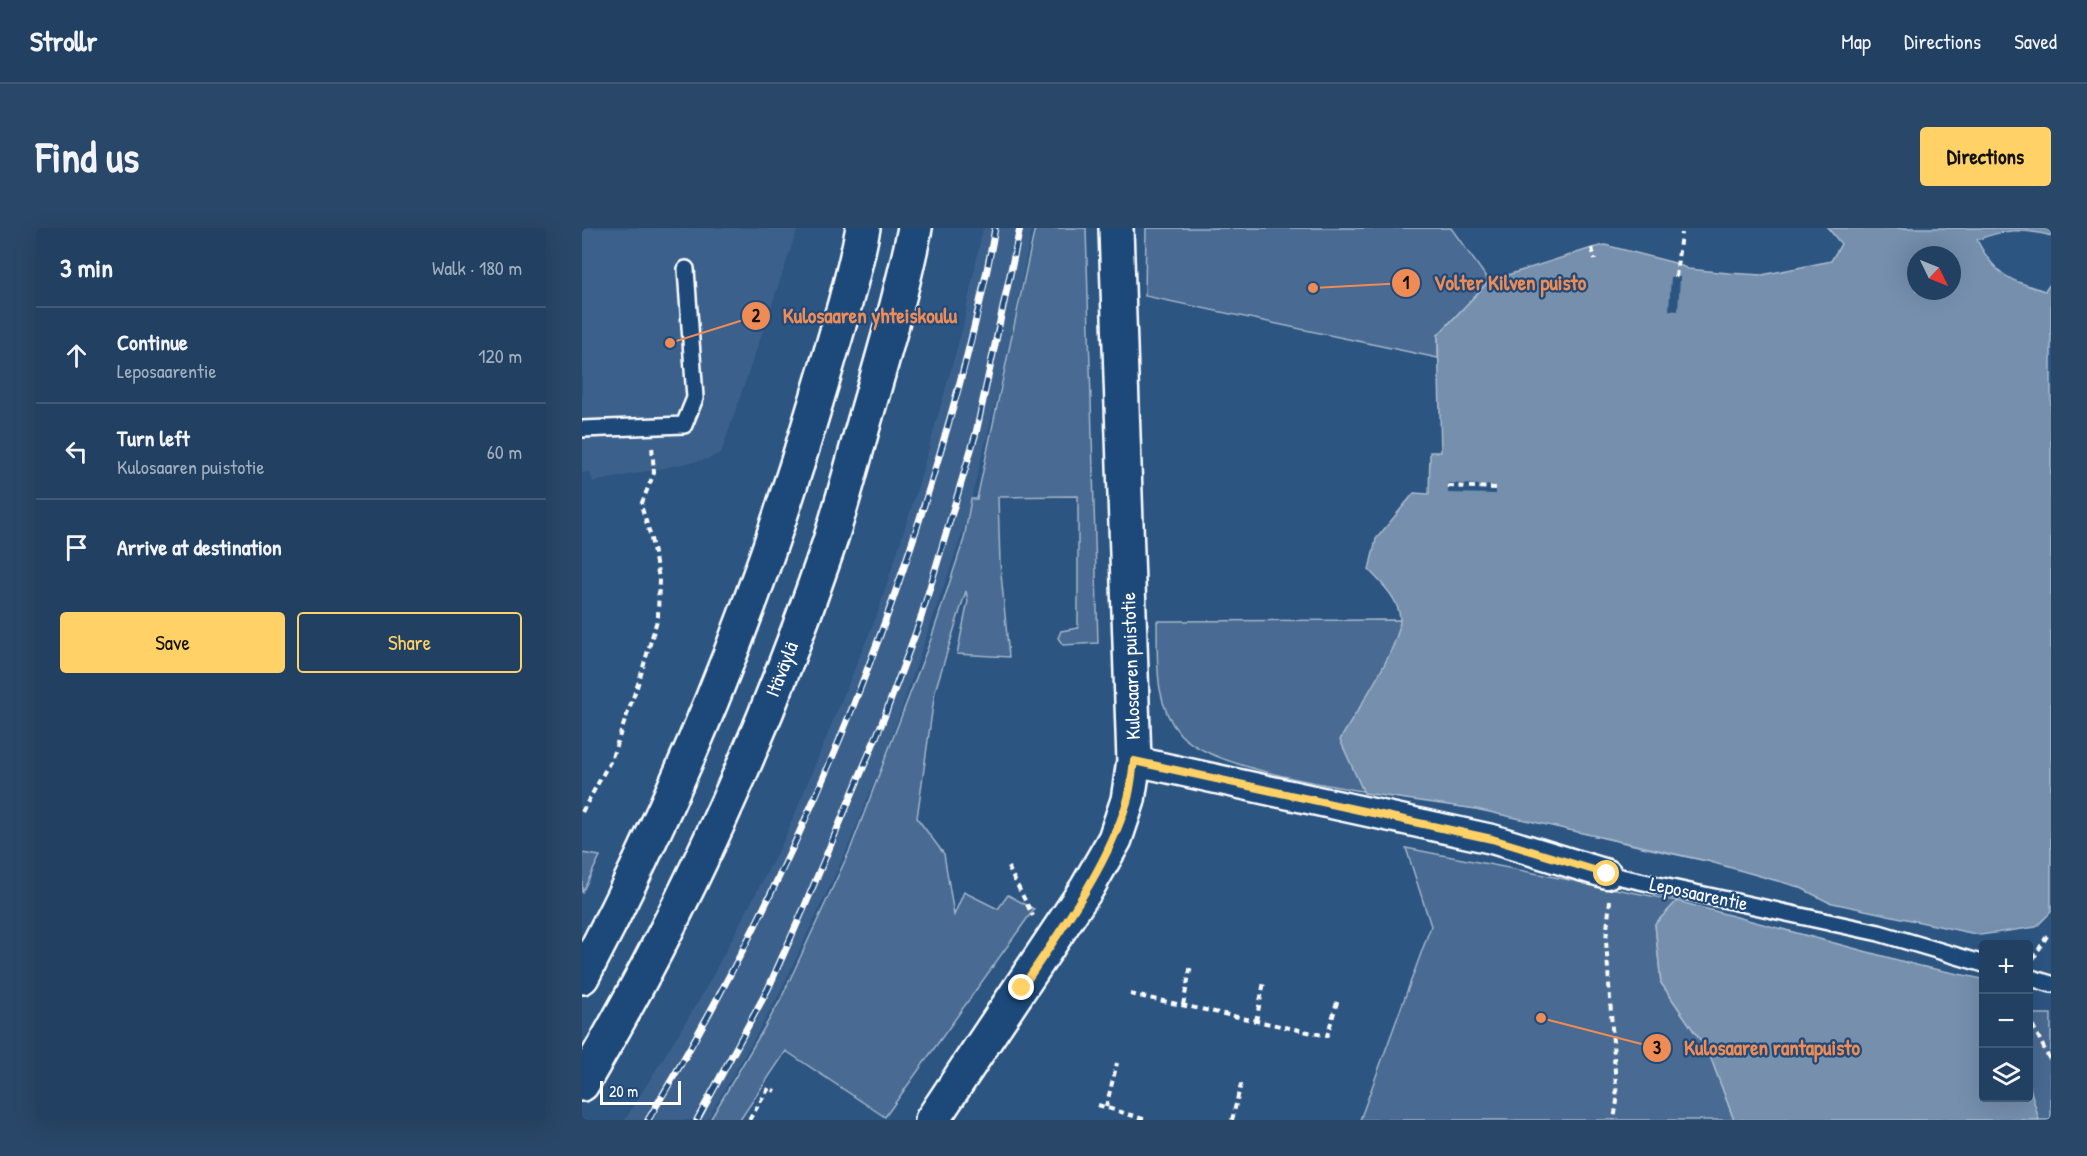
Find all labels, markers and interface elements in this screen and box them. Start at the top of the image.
text: Strollr [30,22,97,60]
text: Map [1841,27,1871,56]
text: Directions [1904,27,1981,56]
text: Saved [2014,27,2057,56]
button: Directions [1920,127,2051,186]
text: Find us [36,128,139,185]
north arrow [1907,246,1961,300]
text: 3 min [60,250,113,285]
text: Walk · 180 m [432,254,522,281]
callout: Volter Kilven puisto [1391,263,1598,302]
text: Volter Kilven puisto [1434,268,1587,298]
text: 1 [1403,270,1410,295]
callout: Kulosaaren yhteiskoulu [741,296,970,335]
text: Kulosaaren yhteiskoulu [783,301,958,331]
text: 2 [752,303,761,328]
text: Continue [117,327,188,357]
icon: ahead [60,339,93,372]
text: 120 m [478,342,522,369]
text: Leposaarentie [117,357,216,384]
text: Turn left [117,423,190,453]
icon: left [60,435,93,468]
text: 60 m [487,438,522,465]
text: Kulosaaren puistotie [117,453,265,480]
icon: arrive [60,531,93,564]
text: Arrive at destination [117,532,282,562]
street label: Kulosaaren puistotie [1114,592,1146,740]
button: Save [60,612,285,673]
button: Share [297,612,522,673]
street label: Itäväylä [758,637,804,700]
route start [1593,860,1619,886]
street label: Leposaarentie [1648,869,1750,917]
map controls [1979,940,2033,1102]
button: + [1979,940,2033,994]
route end [1008,974,1034,1000]
button: − [1979,994,2033,1048]
callout: Kulosaaren rantapuisto [1642,1028,1872,1067]
text: Kulosaaren rantapuisto [1684,1033,1860,1063]
text: 3 [1653,1035,1661,1060]
button: layers [1979,1048,2033,1102]
scale bar [600,1078,681,1106]
text: 20 m [609,1080,638,1102]

